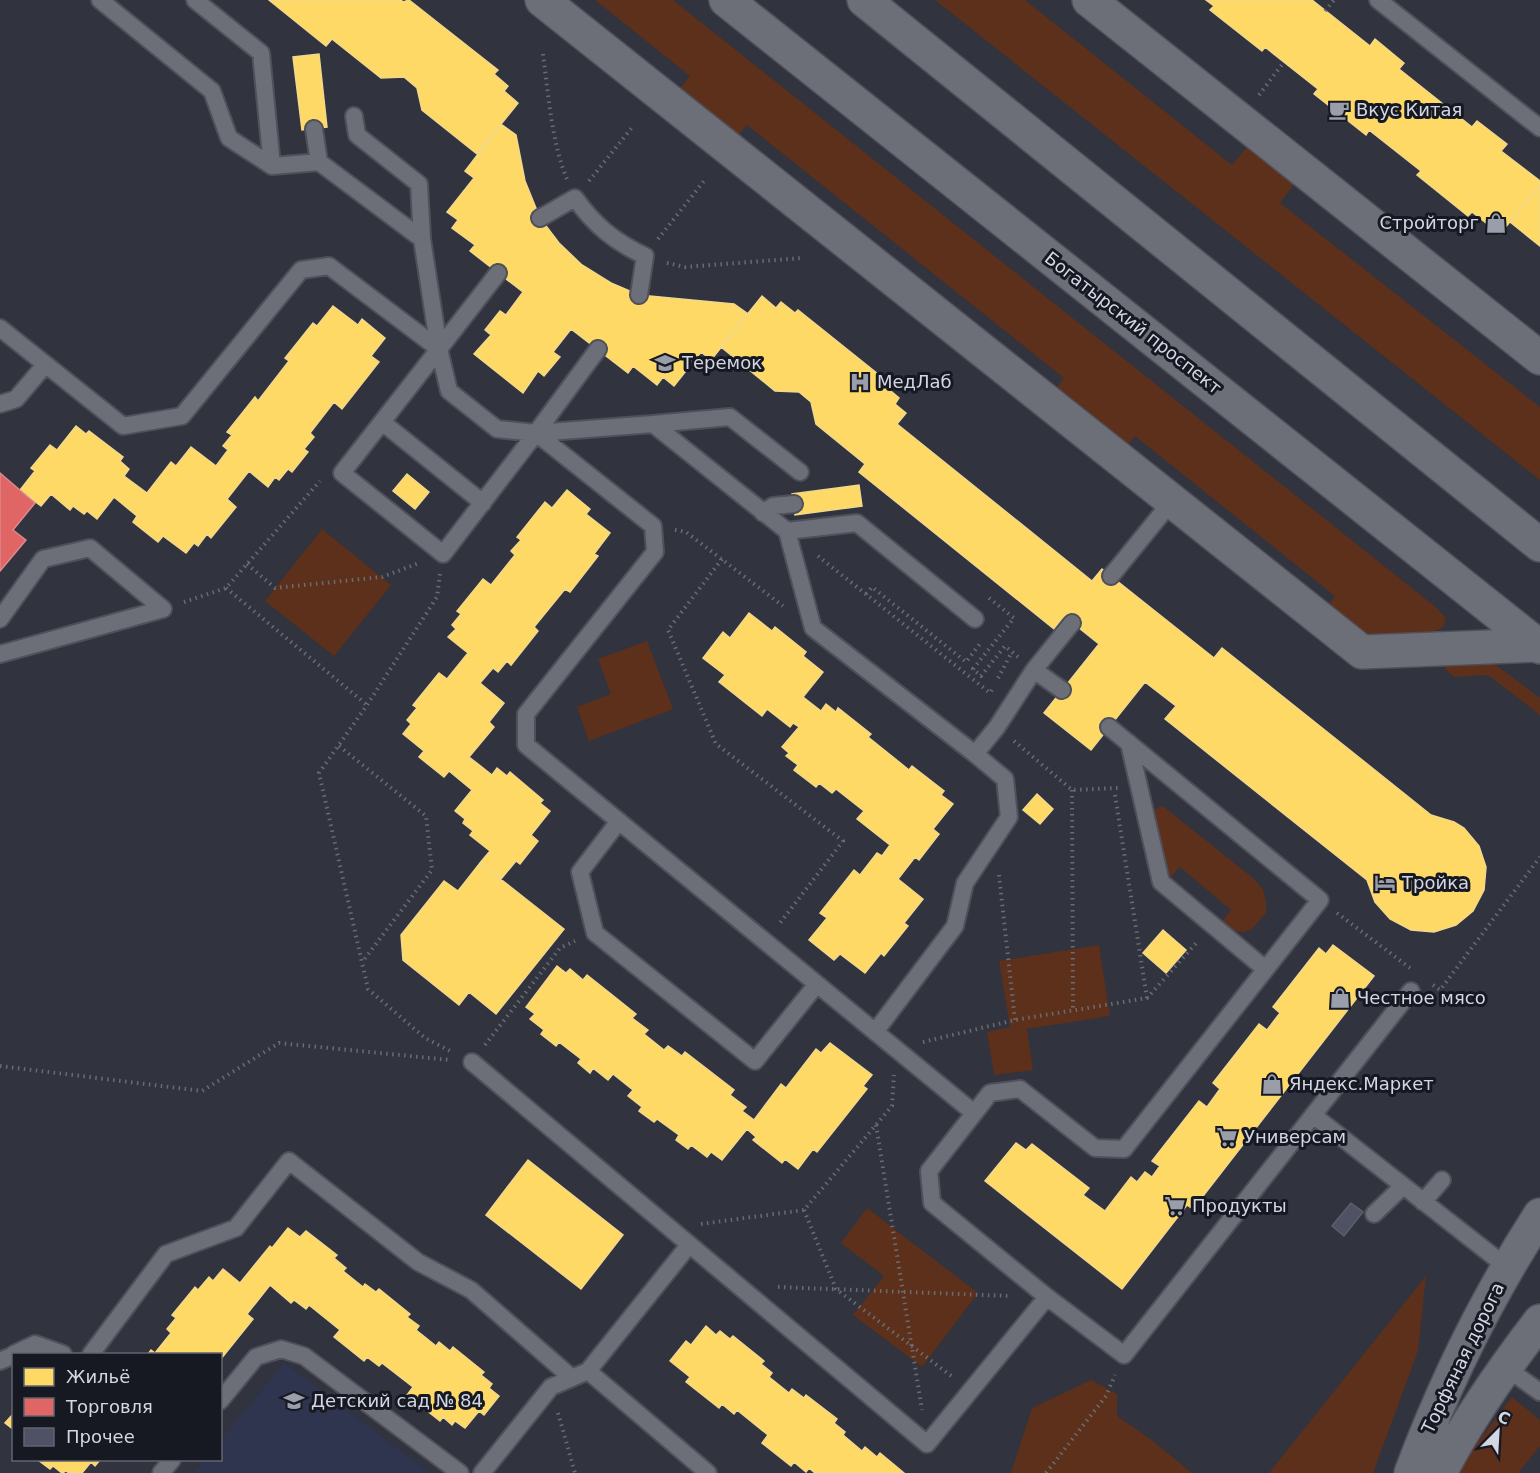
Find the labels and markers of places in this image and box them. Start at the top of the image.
cafe icon: Вкус Китая [1327,98,1351,122]
place label: Вкус Китая [1356,99,1462,120]
shop icon: Стройторг [1484,211,1508,235]
place label: Стройторг [1379,212,1479,233]
school or university icon: Теремок [653,351,677,375]
place label: Теремок [681,352,762,373]
hospital icon: МедЛаб [848,370,872,394]
place label: МедЛаб [877,371,952,392]
hotel icon: Тройка [1373,871,1397,895]
place label: Тройка [1401,872,1469,893]
shop icon: Честное мясо [1328,986,1352,1010]
place label: Честное мясо [1357,987,1486,1008]
shop icon: Яндекс.Маркет [1260,1072,1284,1096]
place label: Яндекс.Маркет [1289,1073,1434,1094]
supermarket icon: Универсам [1215,1125,1239,1149]
place label: Универсам [1244,1126,1346,1147]
supermarket icon: Продукты [1163,1194,1187,1218]
place label: Продукты [1192,1195,1287,1216]
school or university icon: Детский сад № 84 [282,1389,306,1413]
place label: Детский сад № 84 [311,1390,483,1411]

